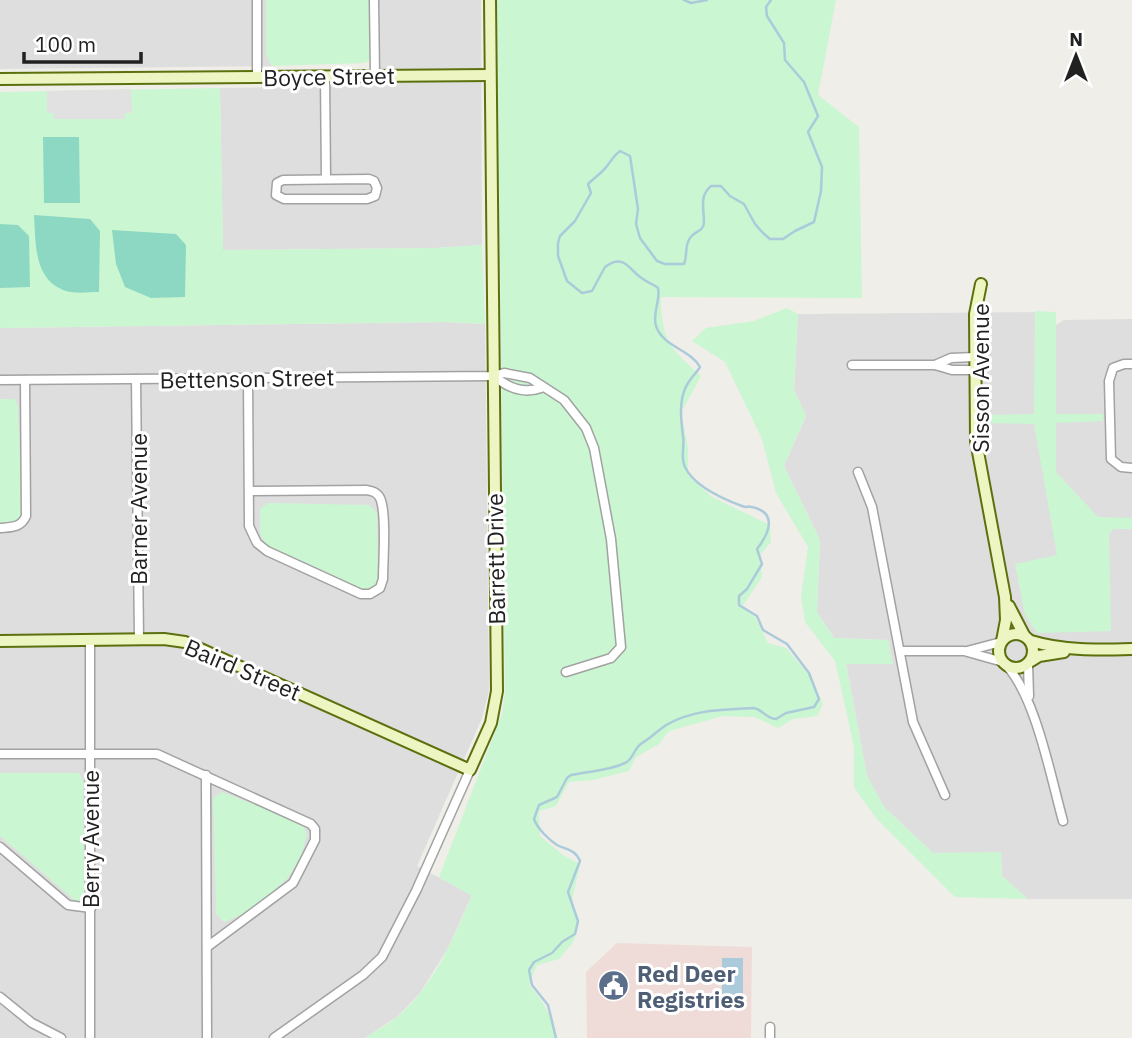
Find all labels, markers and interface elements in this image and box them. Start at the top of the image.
scale bar [24,21,142,65]
north arrow [1041,21,1111,91]
text: N [1069,27,1083,51]
text: 100 m [35,30,96,58]
street label: Boyce Street [263,60,395,92]
street label: Sisson Avenue [965,303,995,453]
street label: Bettenson Street [159,361,335,395]
street label: Barner Avenue [123,433,153,585]
street label: Barrett Drive [479,493,511,625]
street label: Baird Street [180,631,306,707]
street label: Berry Avenue [75,770,105,908]
place label: Red Deer Registries [637,958,745,1014]
public building icon: Red Deer Registries [597,969,631,1003]

